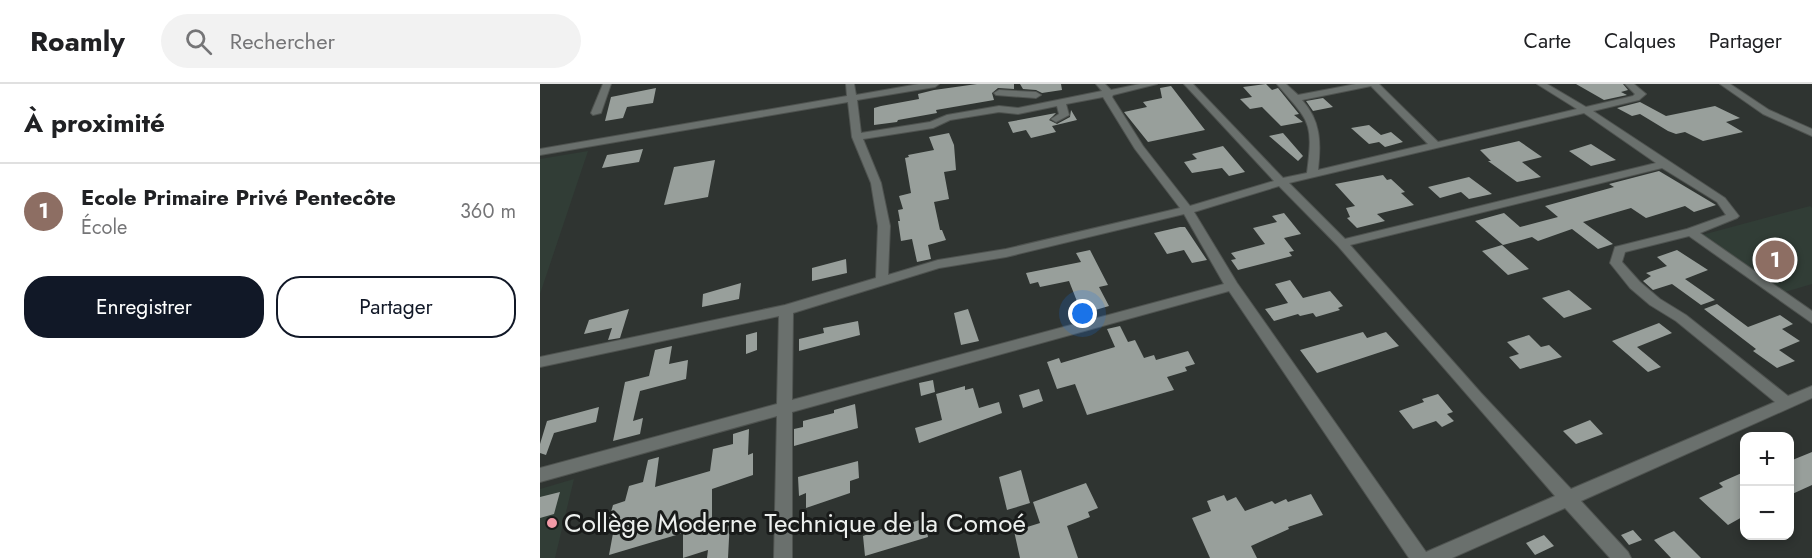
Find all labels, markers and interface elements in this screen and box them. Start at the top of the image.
search box [161,14,581,68]
text: Roamly [30,21,125,62]
icon: search [182,25,215,58]
text: Rechercher [230,25,335,57]
text: Carte [1524,26,1571,56]
text: Calques [1604,26,1676,56]
text: Partager [1709,26,1782,56]
text: À proximité [24,104,165,142]
text: Ecole Primaire Privé Pentecôte [81,181,396,213]
text: 1 [38,197,49,226]
text: 360 m [460,197,516,226]
text: École [81,213,127,242]
pin: 1 [1756,238,1794,282]
button: Enregistrer [24,276,264,338]
button: Partager [276,276,516,338]
your location [1068,299,1097,328]
map controls [1740,432,1794,540]
button: + [1740,432,1794,486]
button: − [1740,486,1794,540]
place label: Collège Moderne Technique de la Comoé [564,504,1026,542]
marker: Collège Moderne Technique de la Comoé [545,516,559,530]

